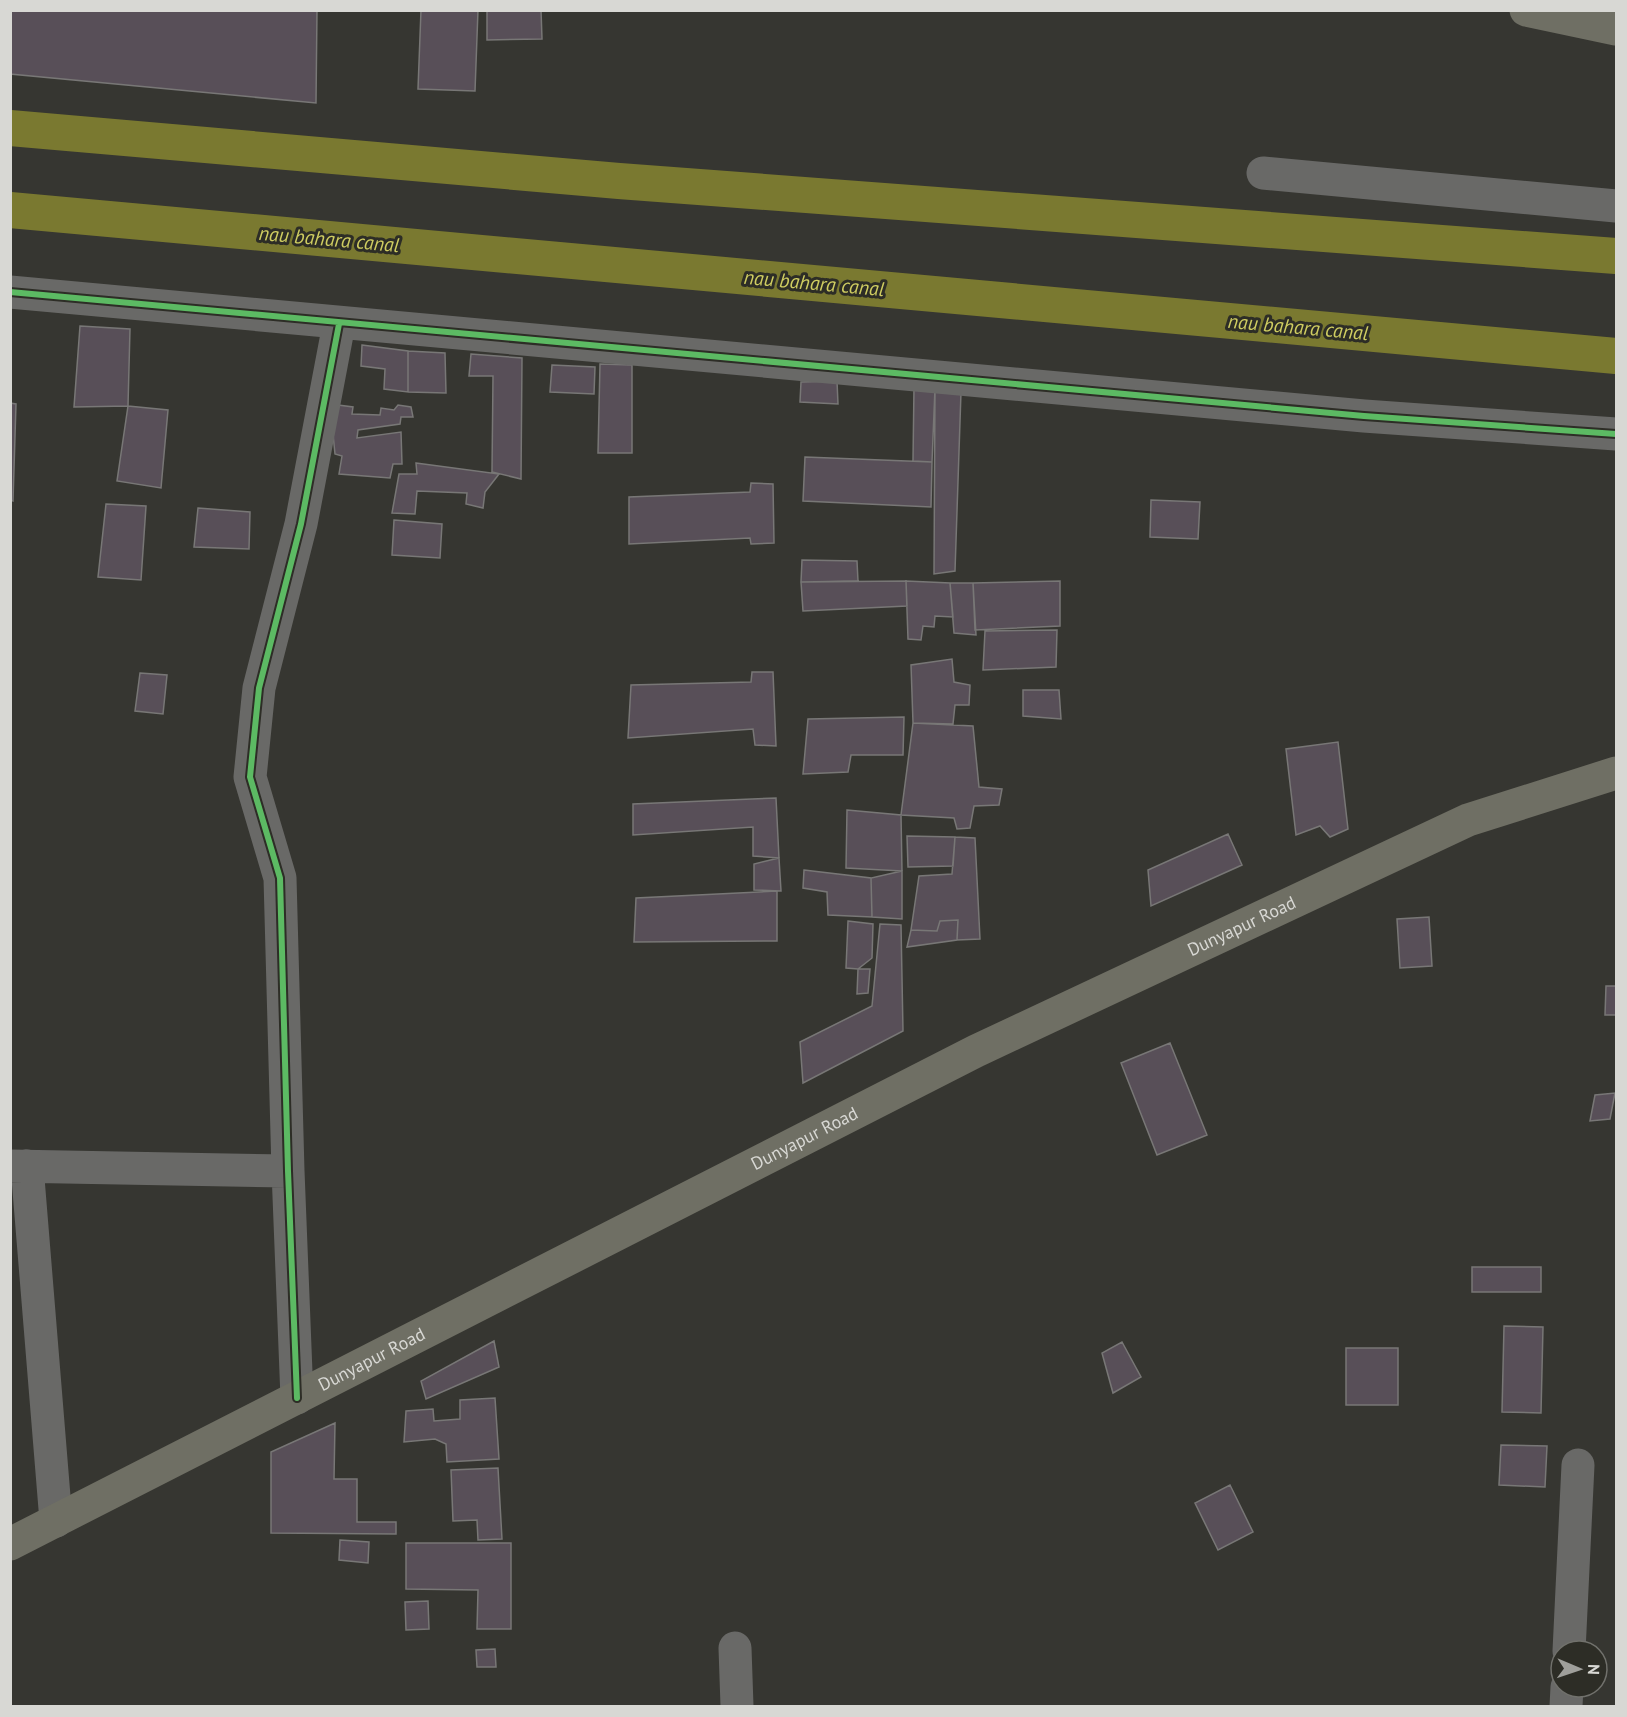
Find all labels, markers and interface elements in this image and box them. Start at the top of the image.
water label: nau bahara canal [258,220,401,258]
water label: nau bahara canal [743,264,886,302]
water label: nau bahara canal [1227,308,1370,346]
street label: Dunyapur Road [1184,891,1299,961]
street label: Dunyapur Road [747,1101,862,1175]
street label: Dunyapur Road [314,1322,429,1396]
north arrow [1549,1639,1609,1699]
text: N [1584,1664,1604,1675]

